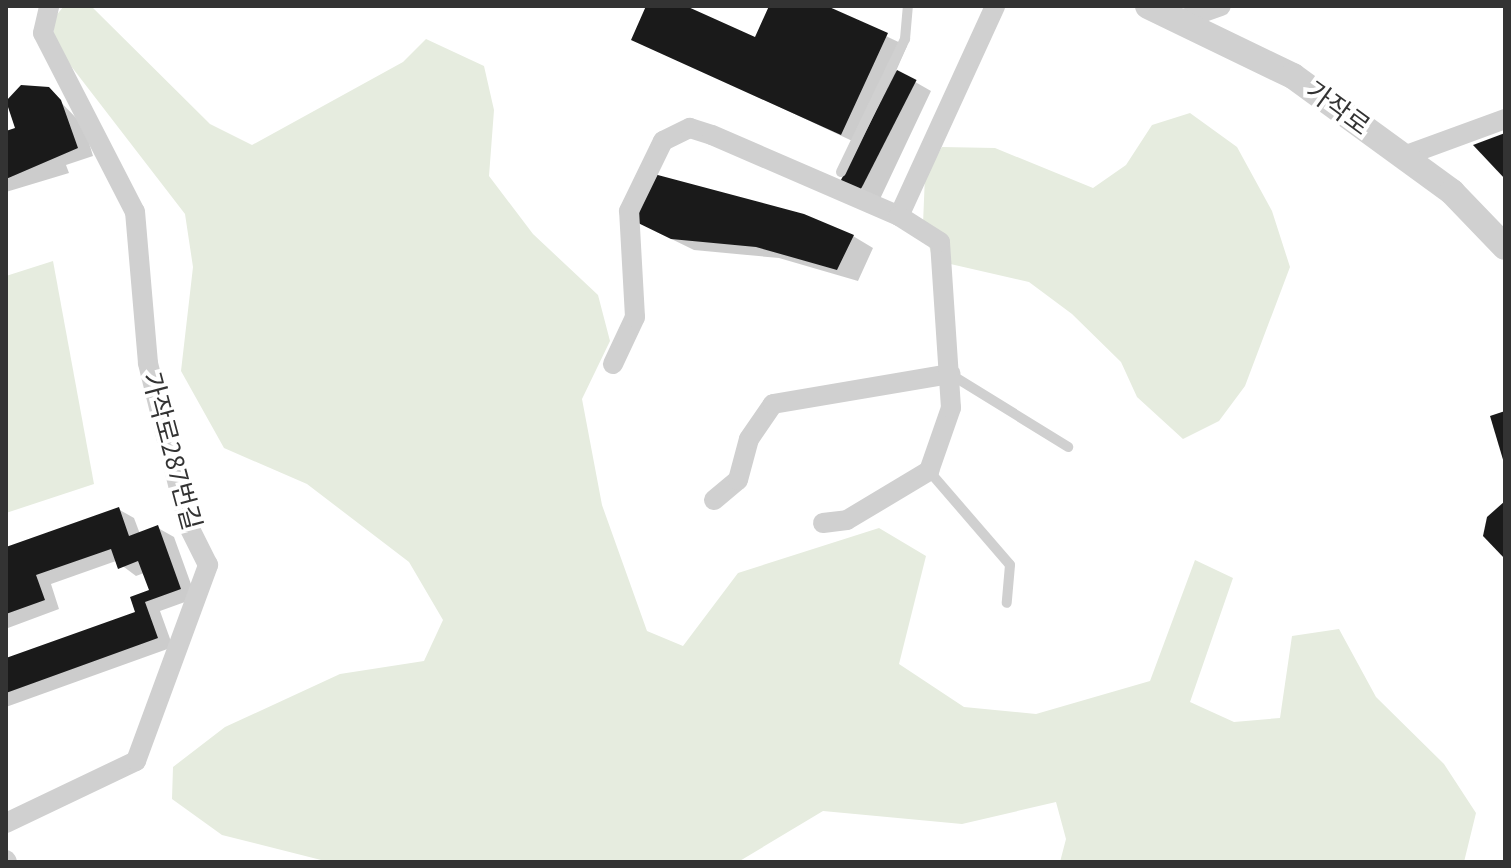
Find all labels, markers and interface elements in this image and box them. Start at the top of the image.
street label: 가작로 [1300,74,1376,142]
street label: 가작로287번길 [136,369,208,533]

